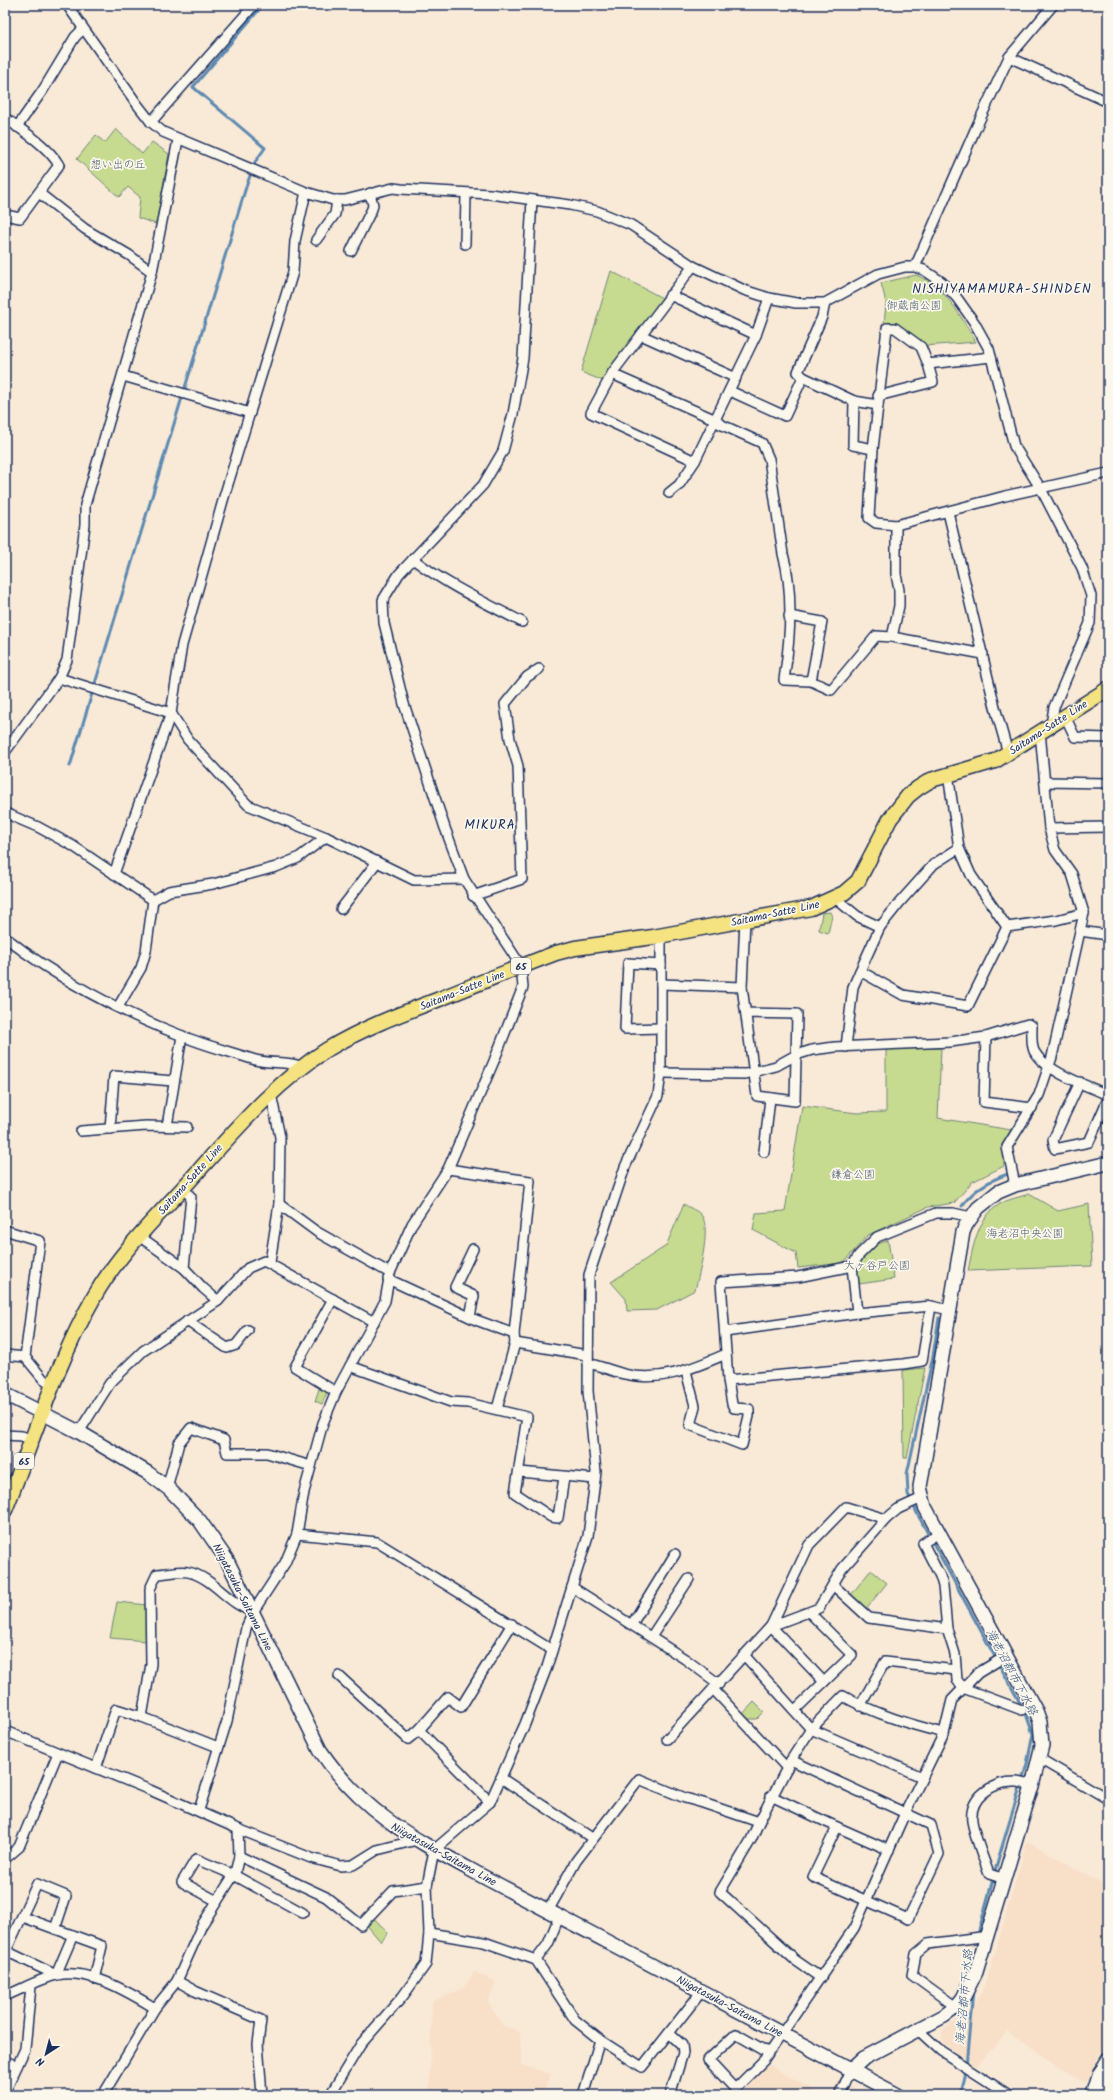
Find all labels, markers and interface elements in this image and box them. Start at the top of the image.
park label: 想い出の丘 [91,156,146,174]
district label: NISHIYAMAMURA-SHINDEN [912,279,1092,300]
park label: 御蔵南公園 [887,297,942,315]
street label: Saitama-Satte Line [1006,696,1091,760]
district label: MIKURA [464,815,516,836]
street label: Saitama-Satte Line [729,896,821,932]
road number: 65 [511,958,531,974]
street label: Saitama-Satte Line [417,966,508,1016]
street label: Saitama-Satte Line [154,1140,228,1219]
park label: 鎌倉公園 [831,1166,875,1184]
park label: 海老沼中央公園 [987,1225,1064,1243]
park label: 大ヶ谷戸公園 [844,1257,910,1275]
road number: 65 [14,1453,34,1469]
street label: Niigatasuka-Saitama Line [207,1541,277,1654]
water label: 海老沼都市下水路 [981,1625,1043,1720]
street label: Niigatasuka-Saitama Line [387,1818,500,1892]
water label: 海老沼都市下水路 [951,1947,978,2046]
street label: Niigatasuka-Saitama Line [673,1971,786,2043]
north arrow [26,2034,66,2074]
text: N [33,2052,49,2071]

